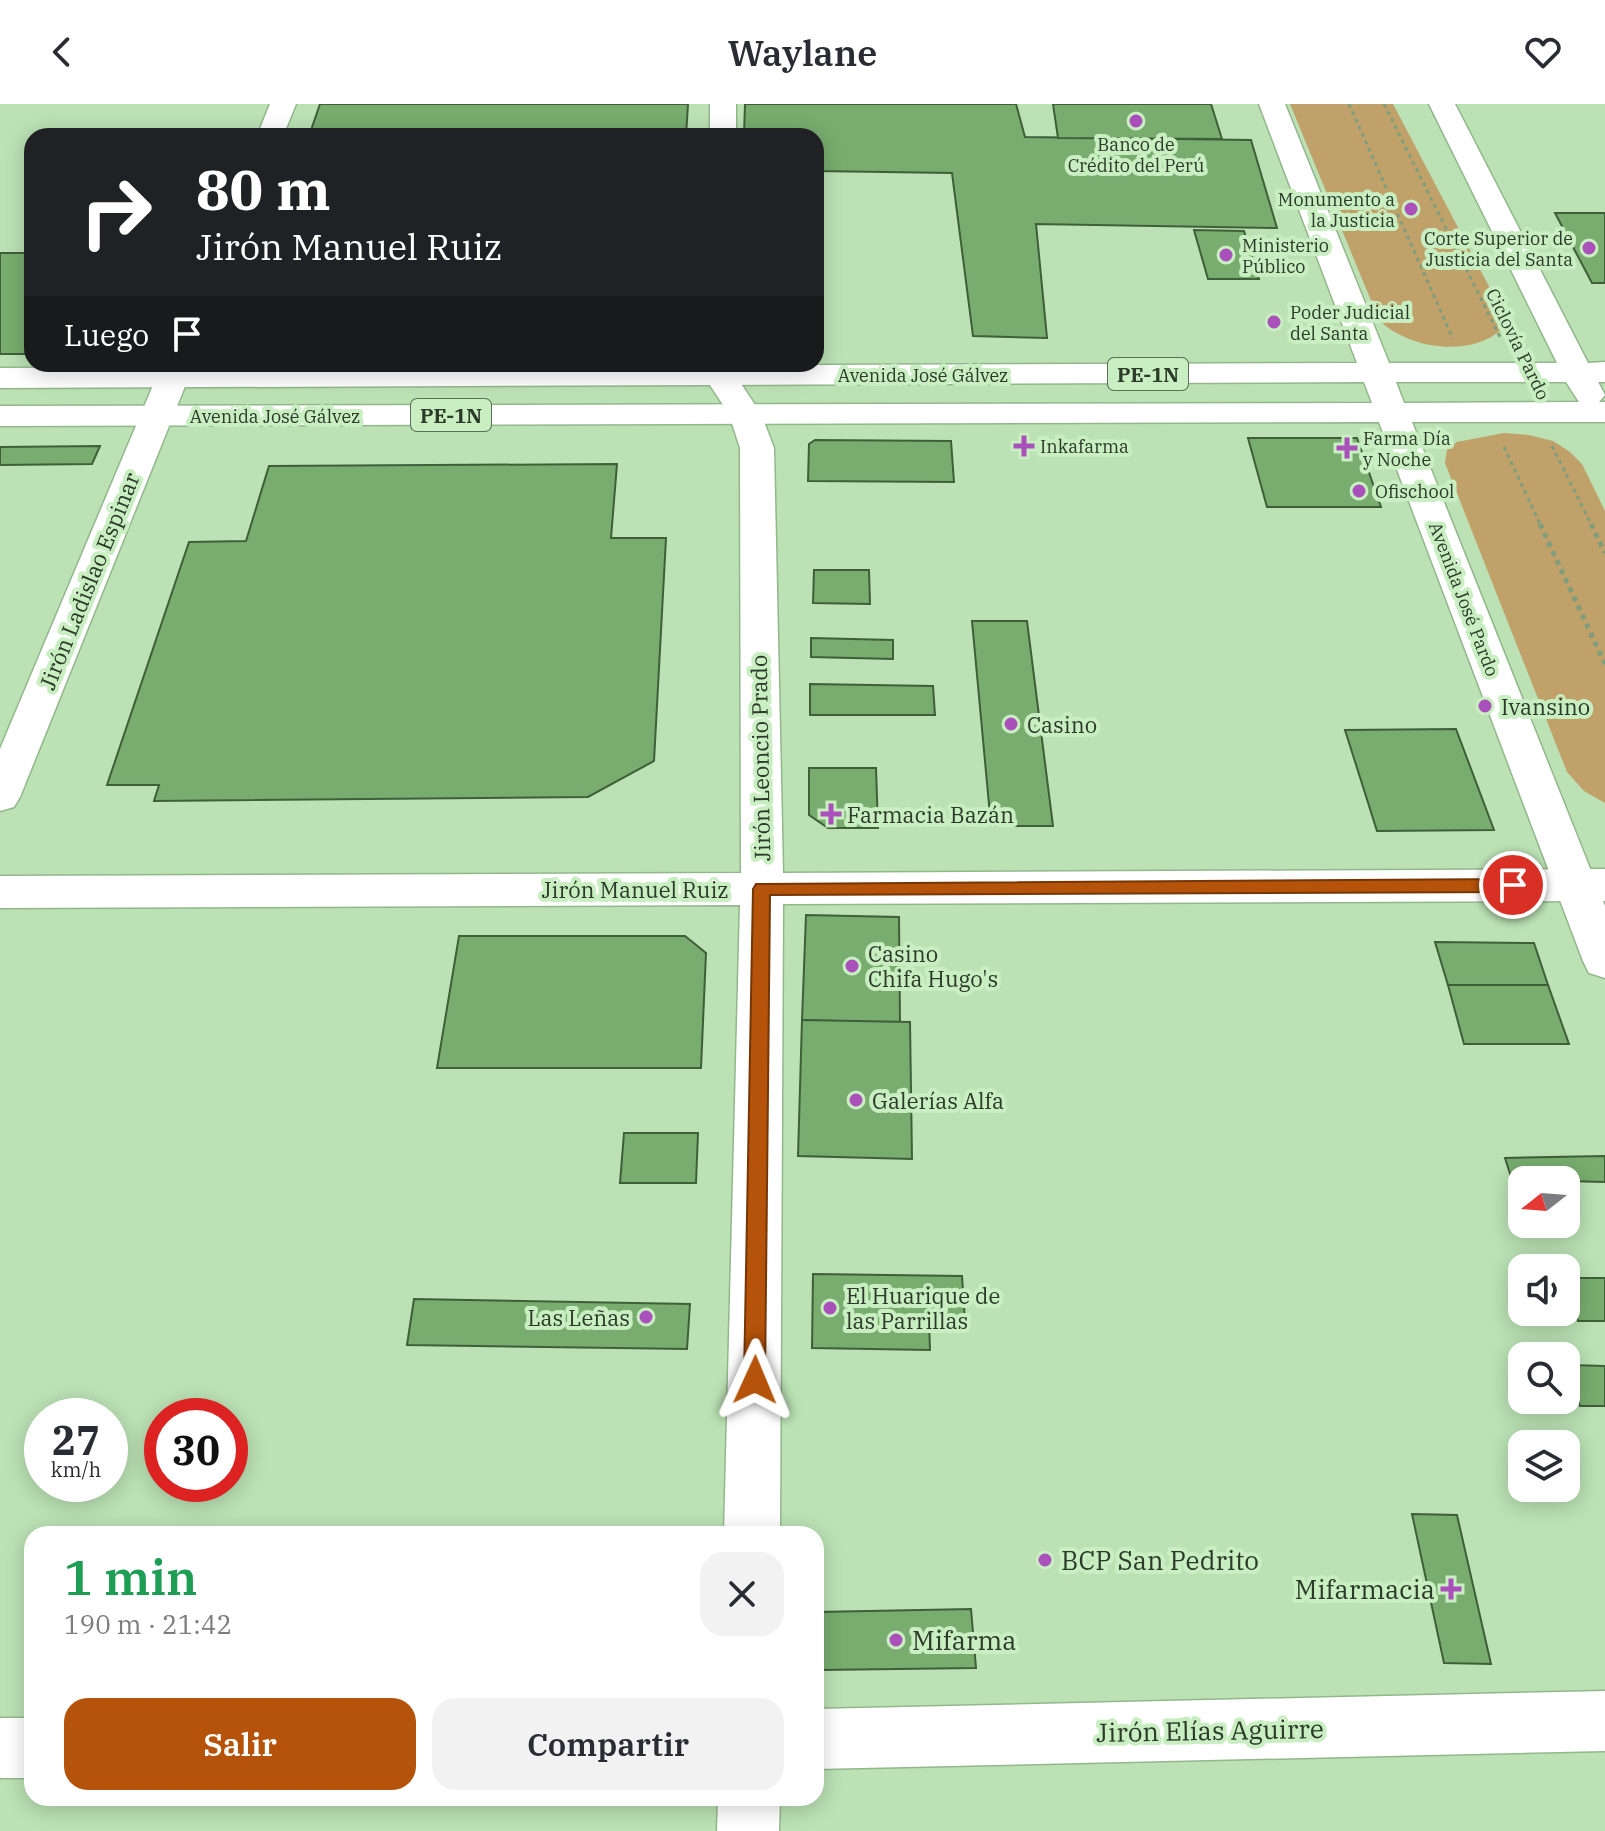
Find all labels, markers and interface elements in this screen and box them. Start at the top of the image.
text: Waylane [728,29,877,76]
icon: back [40,30,84,74]
icon: heart [1521,30,1565,74]
marker: Banco de Crédito del Perú [1127,112,1145,130]
place label: Banco de Crédito del Perú [1068,133,1204,177]
text: 80 m [196,153,331,225]
icon: right [64,160,168,264]
place label: Monumento a la Justicia [1278,188,1395,232]
marker: Monumento a la Justicia [1402,200,1420,218]
text: Jirón Manuel Ruiz [196,223,502,270]
place label: Corte Superior de Justicia del Santa [1424,227,1573,271]
place label: Ministerio Público [1242,234,1329,278]
marker: Corte Superior de Justicia del Santa [1580,239,1598,257]
marker: Ministerio Público [1217,246,1235,264]
street label: Ciclovía Pardo [1481,284,1555,404]
place label: Poder Judicial del Santa [1290,301,1410,345]
icon: arrive [165,312,209,356]
marker: Poder Judicial del Santa [1265,313,1283,331]
text: Luego [64,315,149,354]
road number: PE-1N [1108,358,1188,390]
street label: Avenida José Gálvez [838,364,1008,387]
road number: PE-1N [411,399,491,431]
street label: Avenida José Gálvez [190,405,360,428]
place label: Farma Día y Noche [1363,427,1451,471]
place label: Inkafarma [1040,435,1129,458]
marker: Inkafarma [1015,437,1033,455]
marker: Farma Día y Noche [1338,439,1356,457]
street label: Jirón Ladislao Espinar [32,468,146,694]
place label: Ofischool [1375,480,1454,503]
marker: Ofischool [1350,482,1368,500]
street label: Avenida José Pardo [1424,518,1504,680]
street label: Jirón Leoncio Prado [744,655,776,861]
place label: Ivansino [1501,692,1590,721]
marker: Ivansino [1476,697,1494,715]
place label: Casino [1027,710,1097,739]
marker: Casino [1002,715,1020,733]
place label: Farmacia Bazán [847,800,1014,829]
marker: Farmacia Bazán [822,805,840,823]
pin [1479,851,1547,919]
icon: arrive [1491,863,1535,907]
street label: Jirón Manuel Ruiz [541,875,729,904]
place label: Casino Chifa Hugo's [868,939,998,993]
marker: Casino Chifa Hugo's [843,957,861,975]
place label: Galerías Alfa [872,1086,1004,1115]
marker: Galerías Alfa [847,1091,865,1109]
north arrow [1508,1166,1580,1238]
map controls [1508,1166,1580,1502]
button: sound [1508,1254,1580,1326]
place label: El Huarique de las Parrillas [846,1281,1000,1335]
marker: El Huarique de las Parrillas [821,1299,839,1317]
place label: Las Leñas [527,1303,630,1332]
marker: Las Leñas [637,1308,655,1326]
position arrow [713,1338,797,1422]
button: search [1508,1342,1580,1414]
speed limit sign: 30 [144,1398,248,1502]
text: 27 [52,1414,100,1466]
button: layers [1508,1430,1580,1502]
text: km/h [51,1456,101,1483]
place label: BCP San Pedrito [1061,1543,1259,1577]
text: 1 min [64,1546,197,1608]
marker: BCP San Pedrito [1036,1551,1054,1569]
button: close [700,1552,784,1636]
place label: Mifarmacia [1295,1572,1435,1606]
marker: Mifarmacia [1442,1580,1460,1598]
text: 190 m · 21:42 [64,1607,232,1641]
place label: Mifarma [912,1623,1016,1657]
marker: Mifarma [887,1631,905,1649]
button: Salir [64,1698,416,1790]
button: Compartir [432,1698,784,1790]
street label: Jirón Elías Aguirre [1096,1711,1324,1749]

